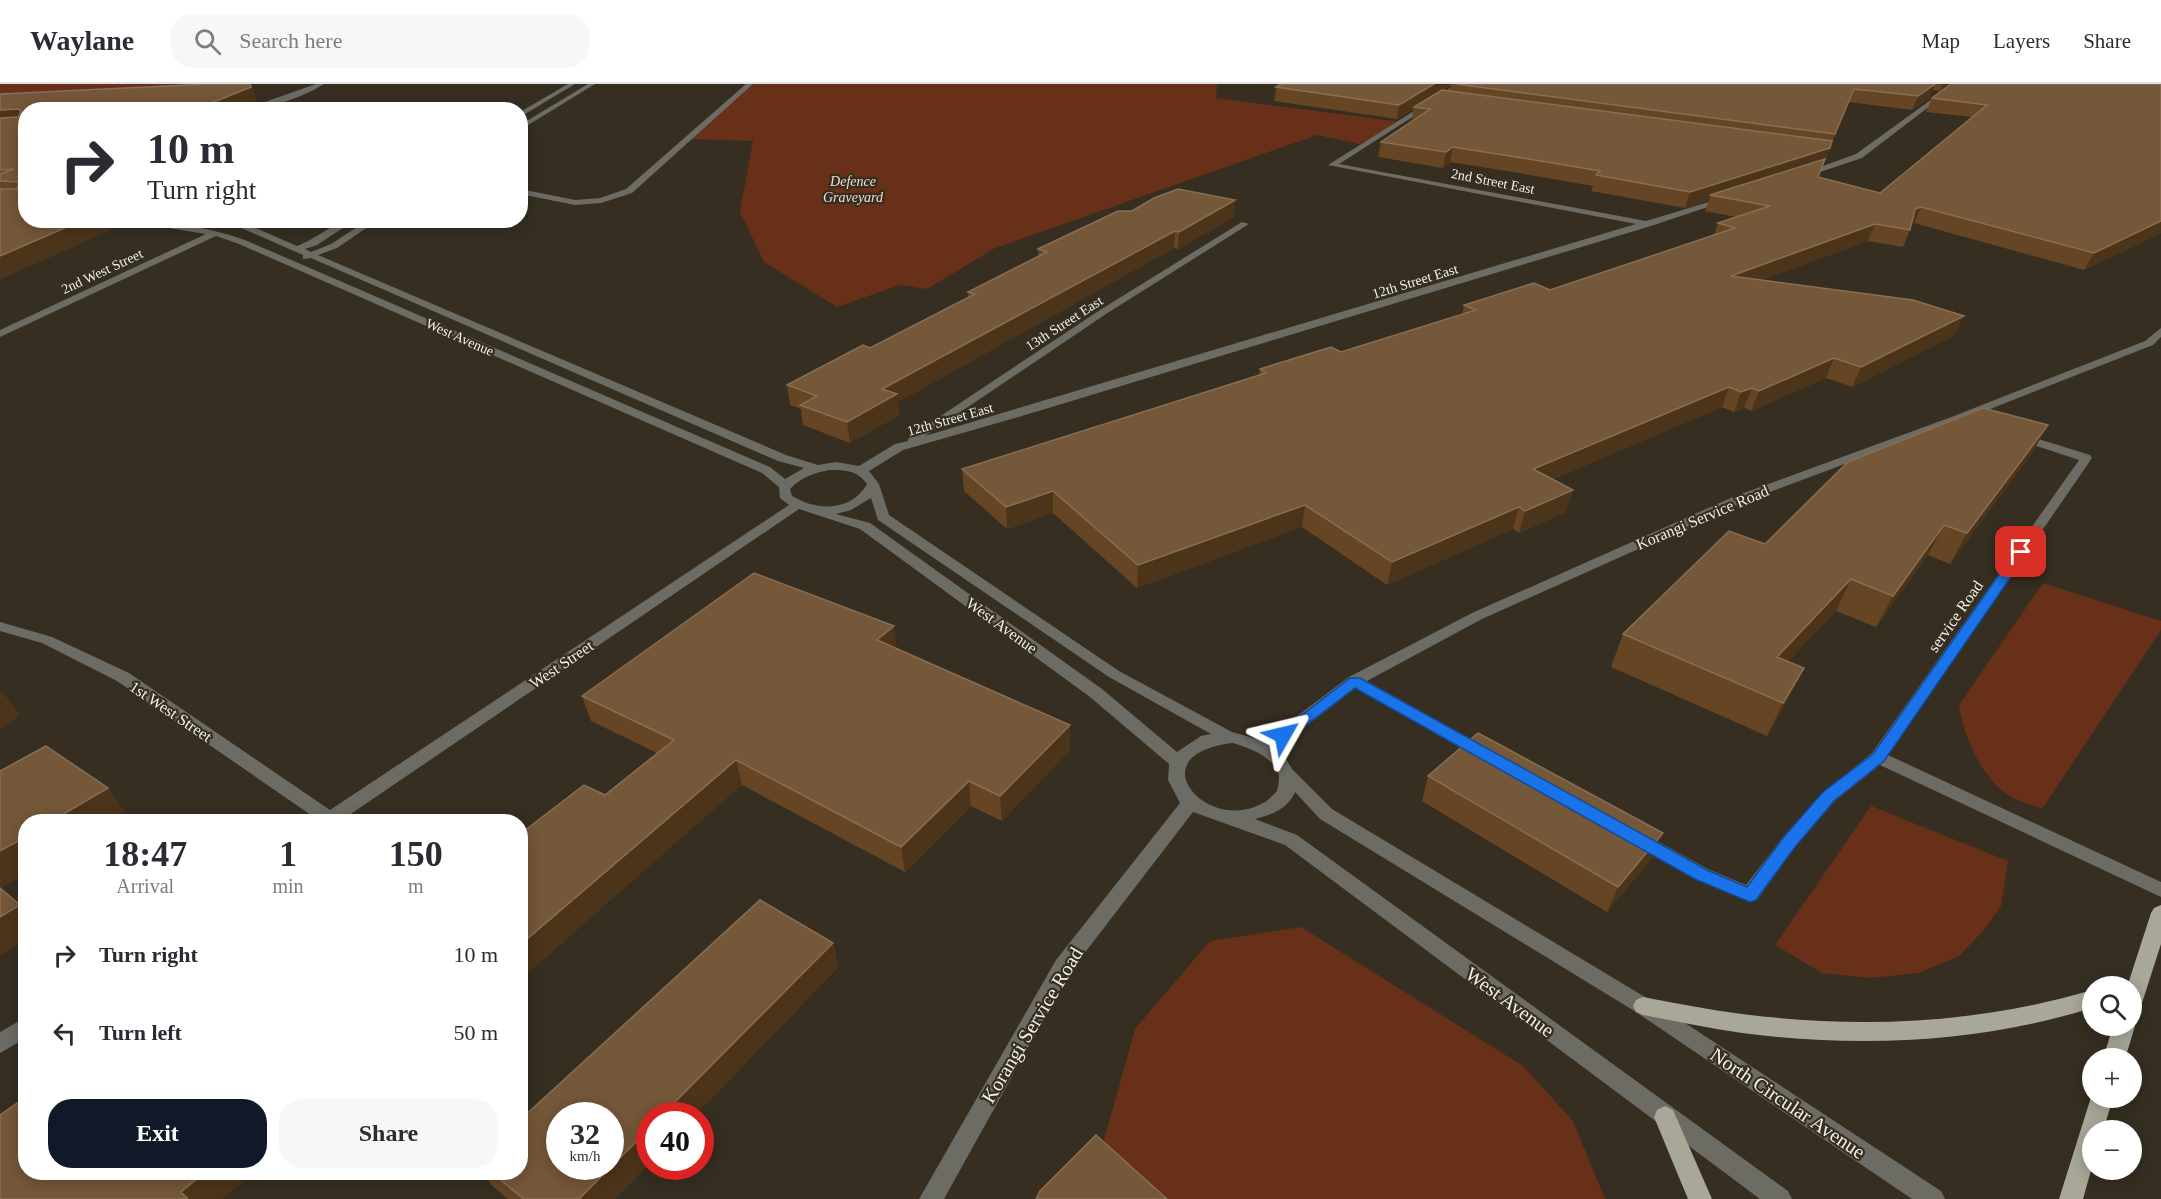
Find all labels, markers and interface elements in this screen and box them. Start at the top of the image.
search box [170,14,590,68]
text: Waylane [30,25,134,56]
icon: search [191,25,224,58]
text: Search here [239,28,342,53]
text: Map [1922,29,1960,53]
text: Layers [1993,29,2050,53]
text: Share [2083,29,2131,53]
icon: right [48,126,126,204]
text: 10 m [147,126,235,172]
street label: 2nd Street East [1450,166,1536,197]
park label: Defence Graveyard [823,174,884,205]
text: Turn right [147,175,256,205]
street label: 2nd West Street [59,246,145,297]
street label: 12th Street East [1371,261,1460,302]
street label: 13th Street East [1023,293,1106,354]
street label: West Avenue [423,316,496,359]
street label: 12th Street East [905,400,995,439]
street label: Korangi Service Road [1633,482,1771,554]
pin [1995,526,2046,577]
icon: arrive [2004,535,2037,568]
street label: service Road [1925,577,1986,655]
street label: West Avenue [963,594,1040,657]
street label: West Street [526,637,597,692]
street label: 1st West Street [126,678,215,745]
position arrow [1251,703,1315,767]
text: 18:47 [103,834,187,874]
text: 1 [279,834,297,874]
text: 150 [389,834,443,874]
text: Arrival [116,875,174,897]
text: min [272,875,304,897]
text: m [408,875,424,897]
icon: right [48,939,81,972]
text: Turn right [99,942,198,967]
text: 10 m [453,942,498,967]
street label: Korangi Service Road [977,943,1088,1107]
street label: West Avenue [1461,963,1559,1042]
map controls [2082,976,2142,1180]
button: search [2082,976,2142,1036]
icon: left [48,1017,81,1050]
text: Turn left [99,1020,182,1045]
text: 50 m [453,1020,498,1045]
street label: North Circular Avenue [1706,1043,1870,1163]
button: + [2082,1048,2142,1108]
button: Exit [48,1099,267,1168]
button: Share [279,1099,498,1168]
speed limit sign: 40 [636,1102,714,1180]
text: 32 [570,1117,600,1150]
button: − [2082,1120,2142,1180]
text: km/h [570,1148,600,1164]

